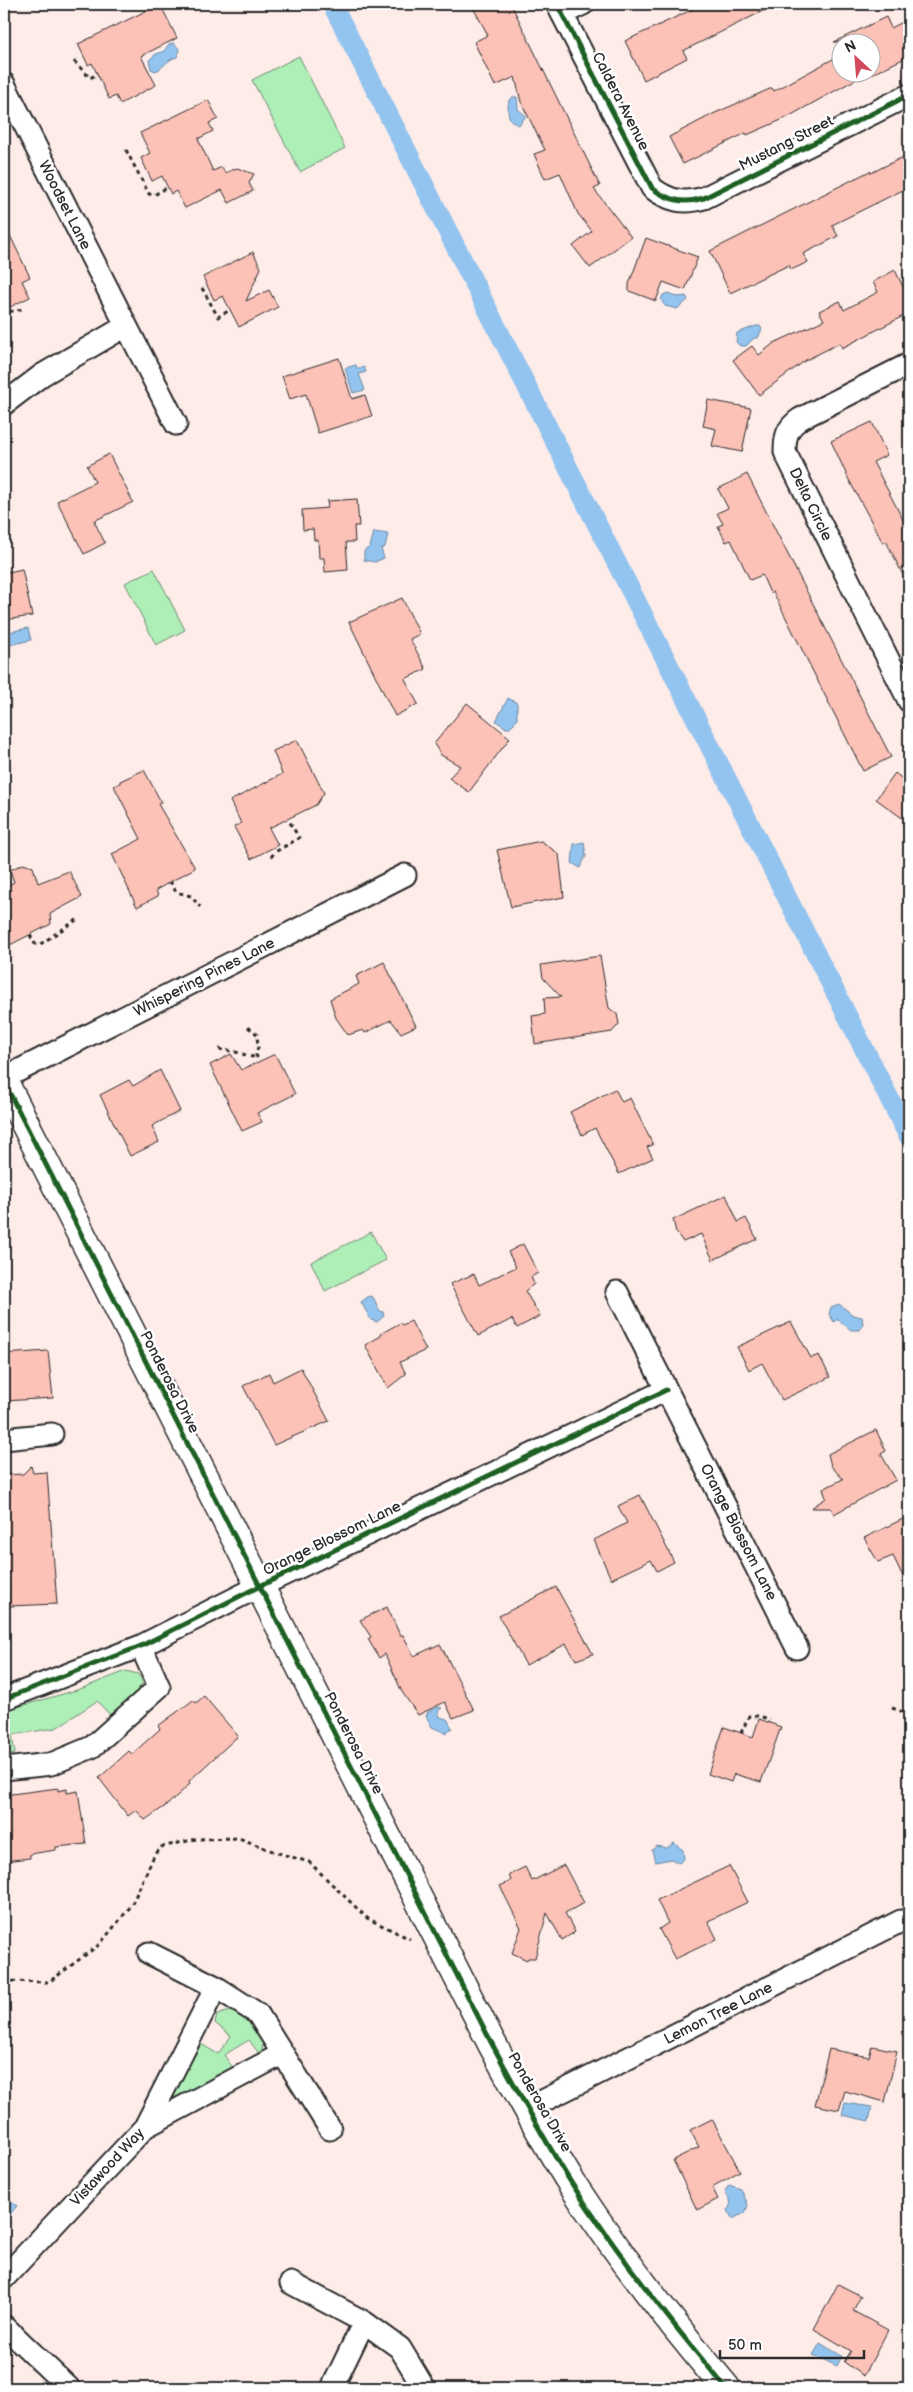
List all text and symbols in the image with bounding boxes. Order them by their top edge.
north arrow [830,32,880,82]
text: N [842,37,859,57]
street label: Caldera Avenue [588,49,654,154]
street label: Mustang Street [736,111,837,175]
street label: Woodset Lane [34,157,95,253]
street label: Delta Circle [785,465,836,544]
street label: Whispering Pines Lane [130,934,278,1021]
street label: Ponderosa Drive [136,1328,204,1437]
street label: Orange Blossom Lane [696,1461,781,1604]
street label: Orange Blossom Lane [260,1497,404,1580]
street label: Ponderosa Drive [320,1689,388,1798]
street label: Lemon Tree Lane [661,1978,776,2049]
street label: Ponderosa Drive [503,2049,576,2156]
street label: Vistawood Way [66,2124,149,2210]
scale bar [720,2327,864,2359]
text: 50 m [728,2336,762,2355]

